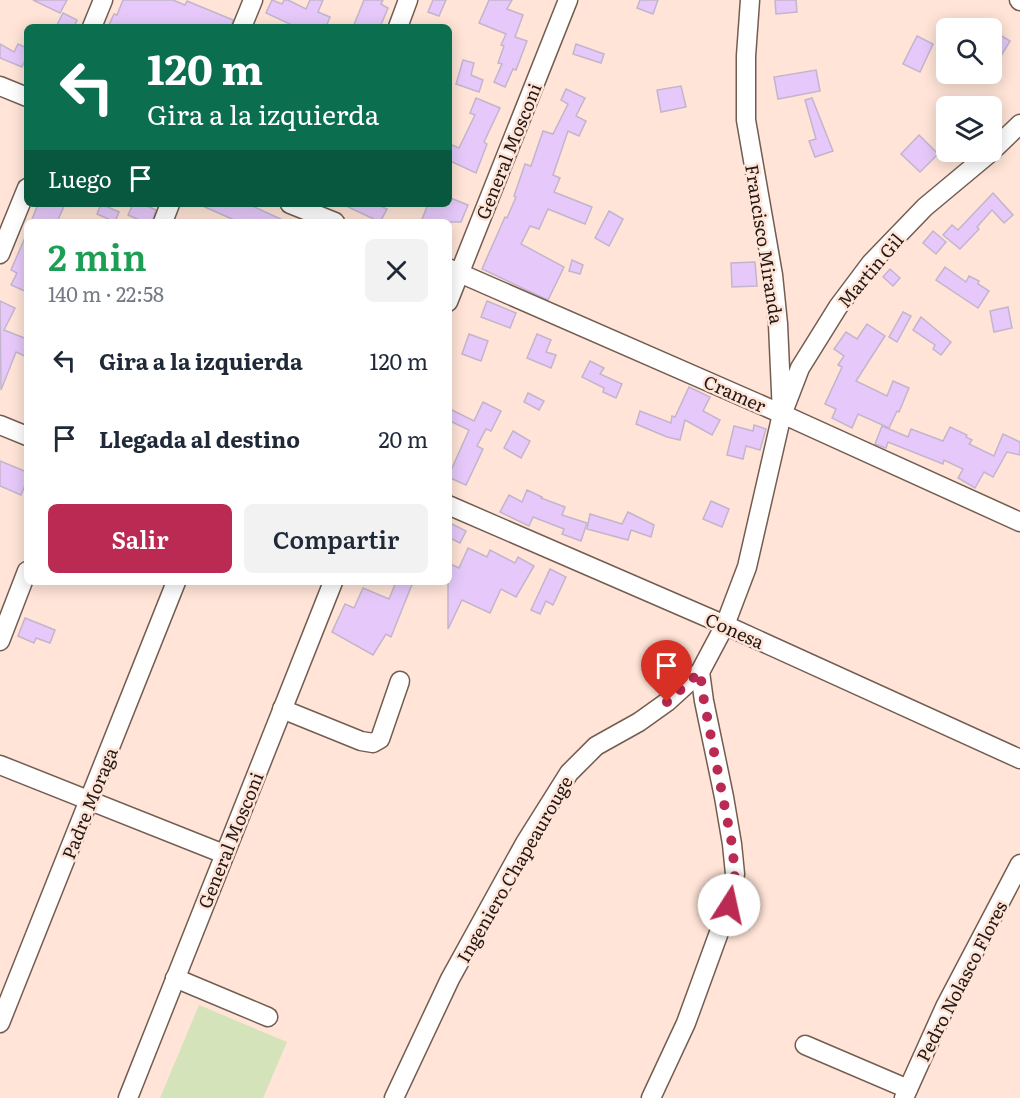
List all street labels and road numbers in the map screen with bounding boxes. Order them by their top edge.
street label: General Mosconi [468,79,548,223]
street label: Francisco Miranda [739,162,791,326]
street label: Martin Gil [831,227,909,313]
street label: Cramer [700,367,771,419]
street label: Conesa [701,605,769,655]
street label: Padre Moraga [54,743,124,863]
street label: General Mosconi [190,768,270,912]
street label: Ingeniero Chapeaurouge [449,771,579,967]
street label: Pedro Nolasco Flores [909,896,1013,1066]

